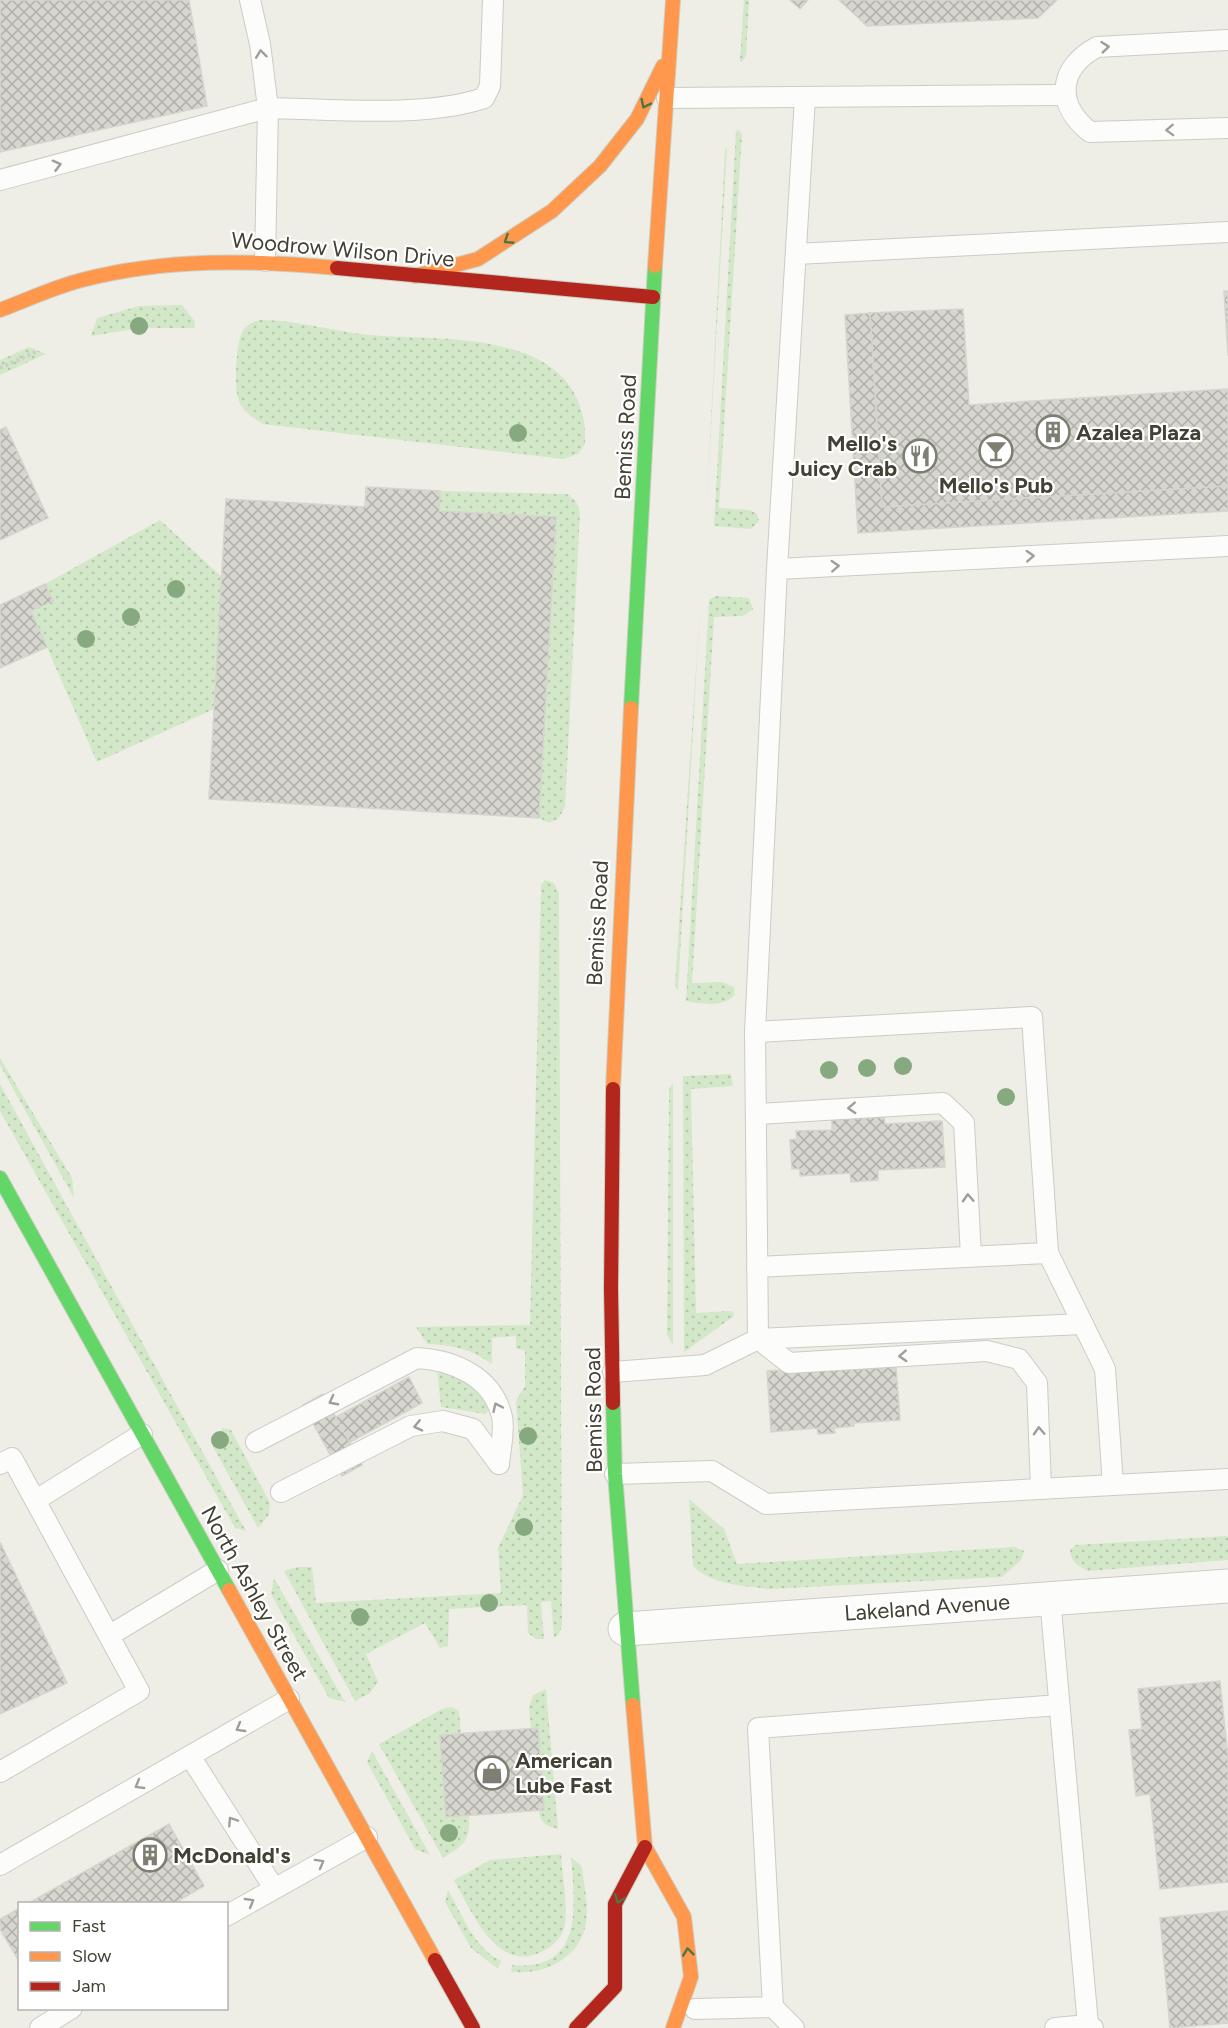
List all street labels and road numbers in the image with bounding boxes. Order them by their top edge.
street label: Woodrow Wilson Drive [230,226,456,273]
street label: Bemiss Road [609,373,642,501]
street label: Bemiss Road [581,859,614,987]
street label: Bemiss Road [579,1347,608,1473]
street label: North Ashley Street [195,1501,314,1685]
street label: Lakeland Avenue [843,1588,1011,1627]

